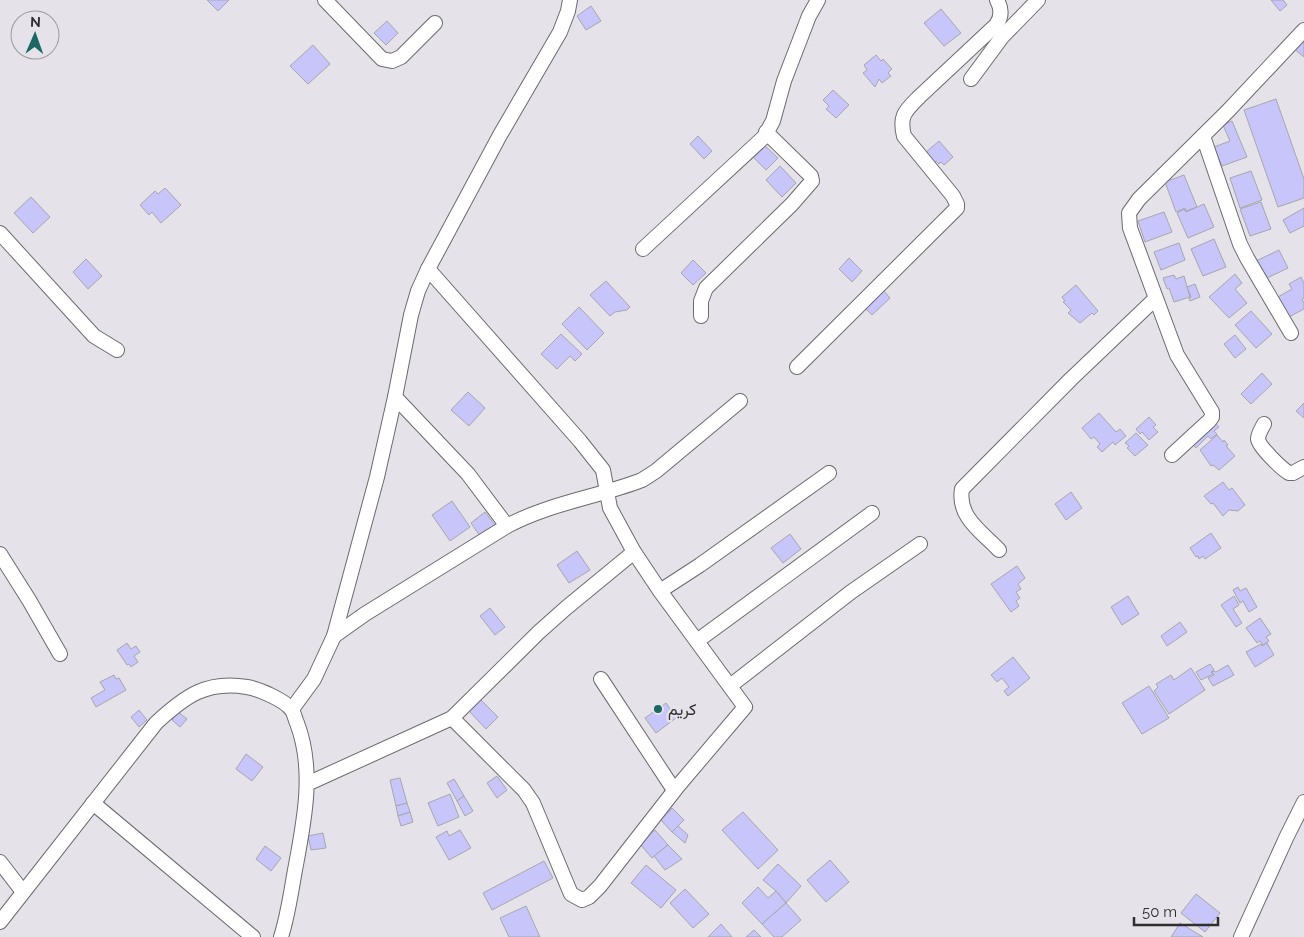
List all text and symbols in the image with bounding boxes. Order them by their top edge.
north arrow [10,10,60,60]
text: N [30,14,41,30]
place label: كريم [668,700,696,720]
marker: كريم [652,703,664,715]
scale bar [1134,894,1218,926]
text: 50 m [1142,903,1177,921]

